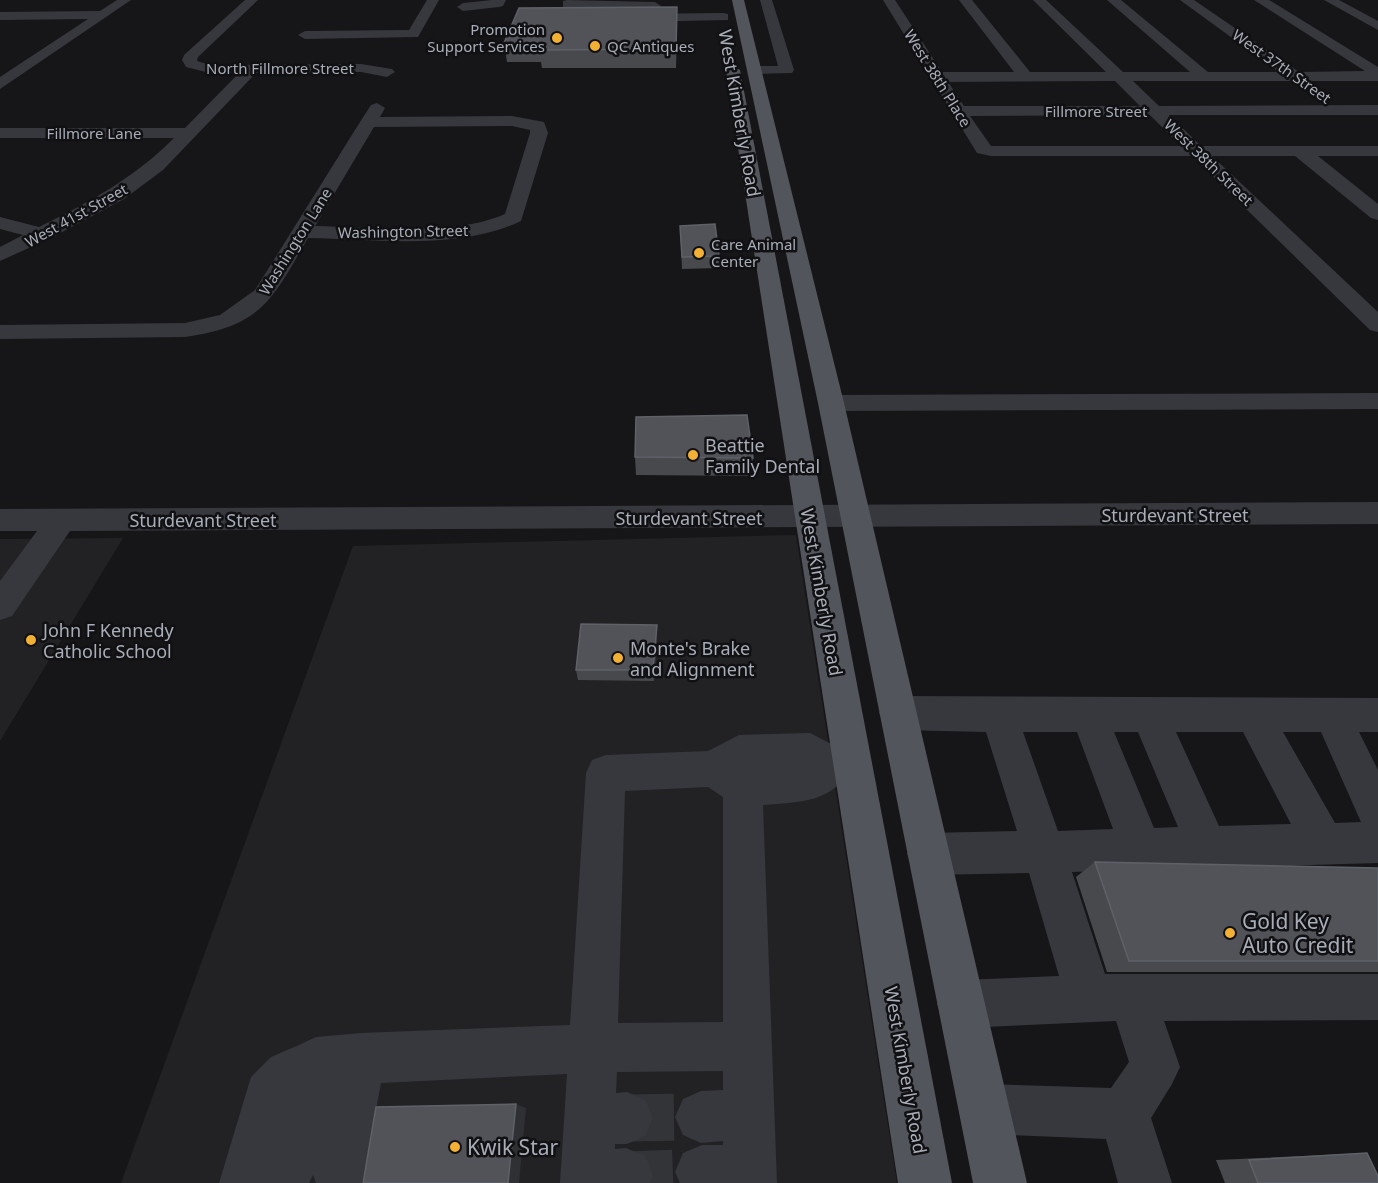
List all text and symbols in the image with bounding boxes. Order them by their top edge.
place label: Promotion Support Services [427,19,545,56]
street label: West 37th Street [1229,24,1336,108]
street label: West 38th Place [900,25,976,131]
street label: West Kimberly Road [713,28,767,198]
marker: Promotion Support Services [550,31,564,45]
place label: QC Antiques [607,36,694,56]
marker: QC Antiques [588,39,602,53]
street label: North Fillmore Street [206,58,355,78]
street label: Fillmore Street [1045,101,1148,121]
street label: West 38th Street [1160,114,1258,210]
street label: Fillmore Lane [47,123,141,143]
street label: West 41st Street [21,178,131,251]
street label: Washington Lane [254,184,336,298]
street label: Washington Street [338,220,469,242]
place label: Care Animal Center [711,234,796,271]
marker: Care Animal Center [692,246,706,260]
place label: Beattie Family Dental [705,433,820,478]
marker: Beattie Family Dental [686,448,700,462]
street label: Sturdevant Street [1101,503,1249,527]
street label: Sturdevant Street [615,506,763,530]
street label: West Kimberly Road [795,507,849,677]
street label: Sturdevant Street [129,508,277,532]
place label: John F Kennedy Catholic School [41,618,175,663]
marker: John F Kennedy Catholic School [24,633,38,647]
place label: Monte's Brake and Alignment [630,636,755,681]
marker: Monte's Brake and Alignment [611,651,625,665]
place label: Gold Key Auto Credit [1242,907,1354,959]
marker: Gold Key Auto Credit [1223,926,1237,940]
street label: West Kimberly Road [879,985,933,1155]
place label: Kwik Star [467,1133,558,1161]
marker: Kwik Star [448,1140,462,1154]

